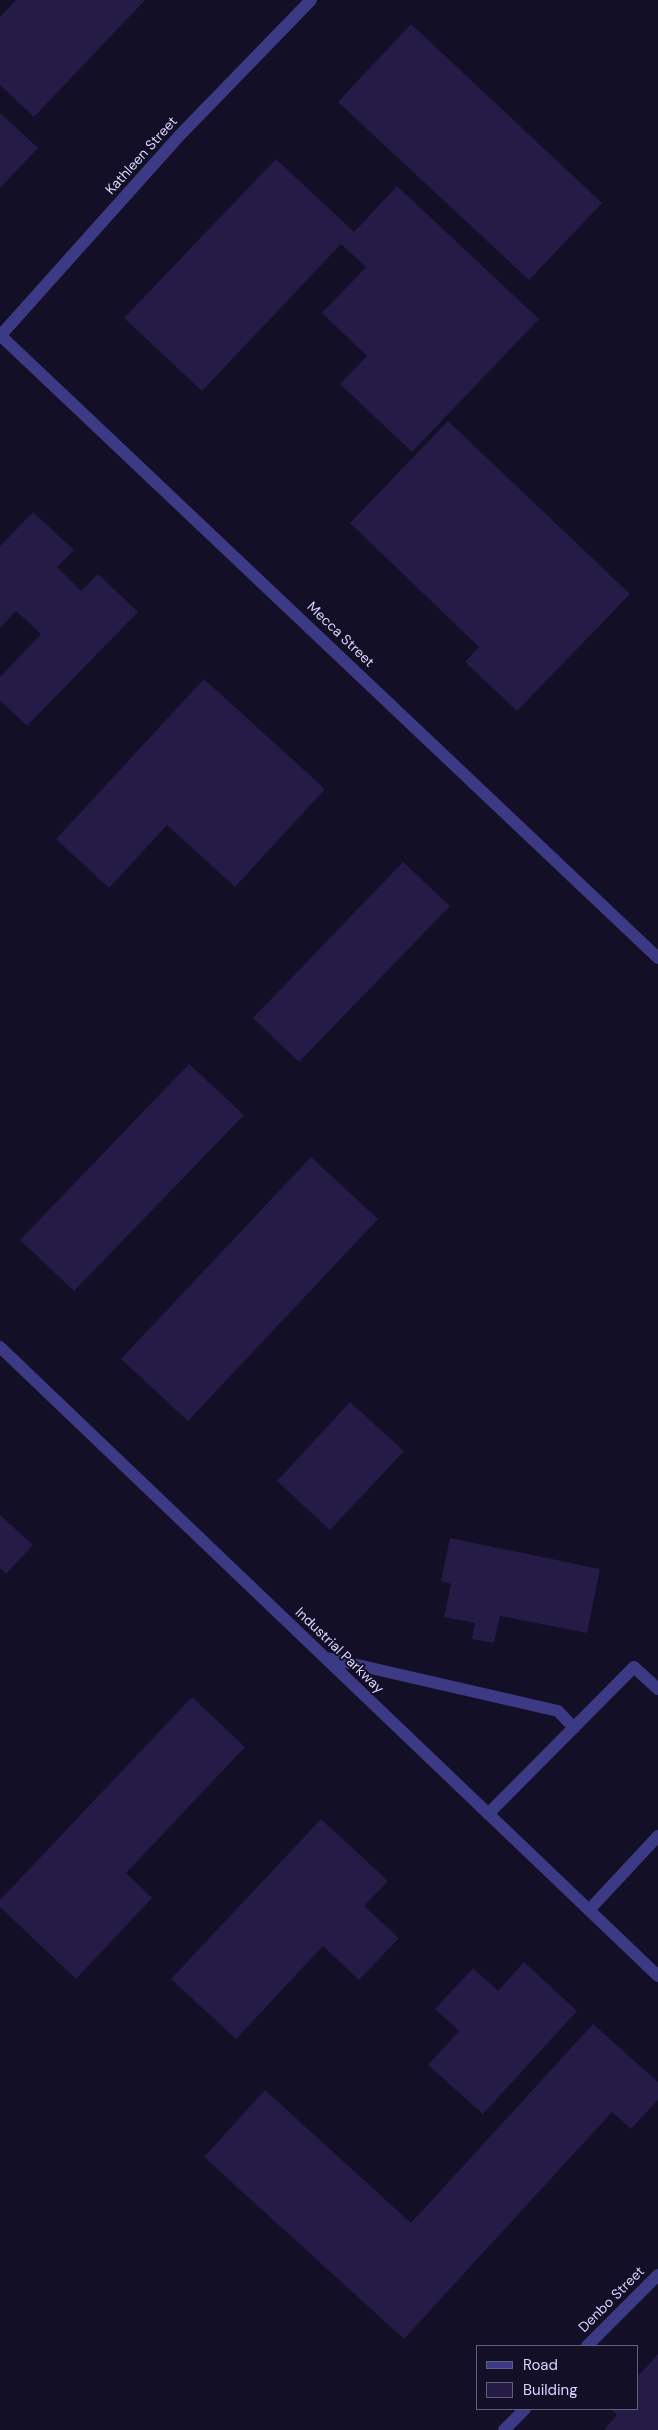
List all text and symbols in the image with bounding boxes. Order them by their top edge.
street label: Kathleen Street [103,113,181,199]
street label: Mecca Street [303,599,377,671]
street label: Industrial Parkway [291,1604,387,1698]
street label: Denbo Street [576,2264,648,2336]
legend [476,2345,638,2410]
text: Road [523,2355,558,2375]
text: Building [523,2380,578,2400]

